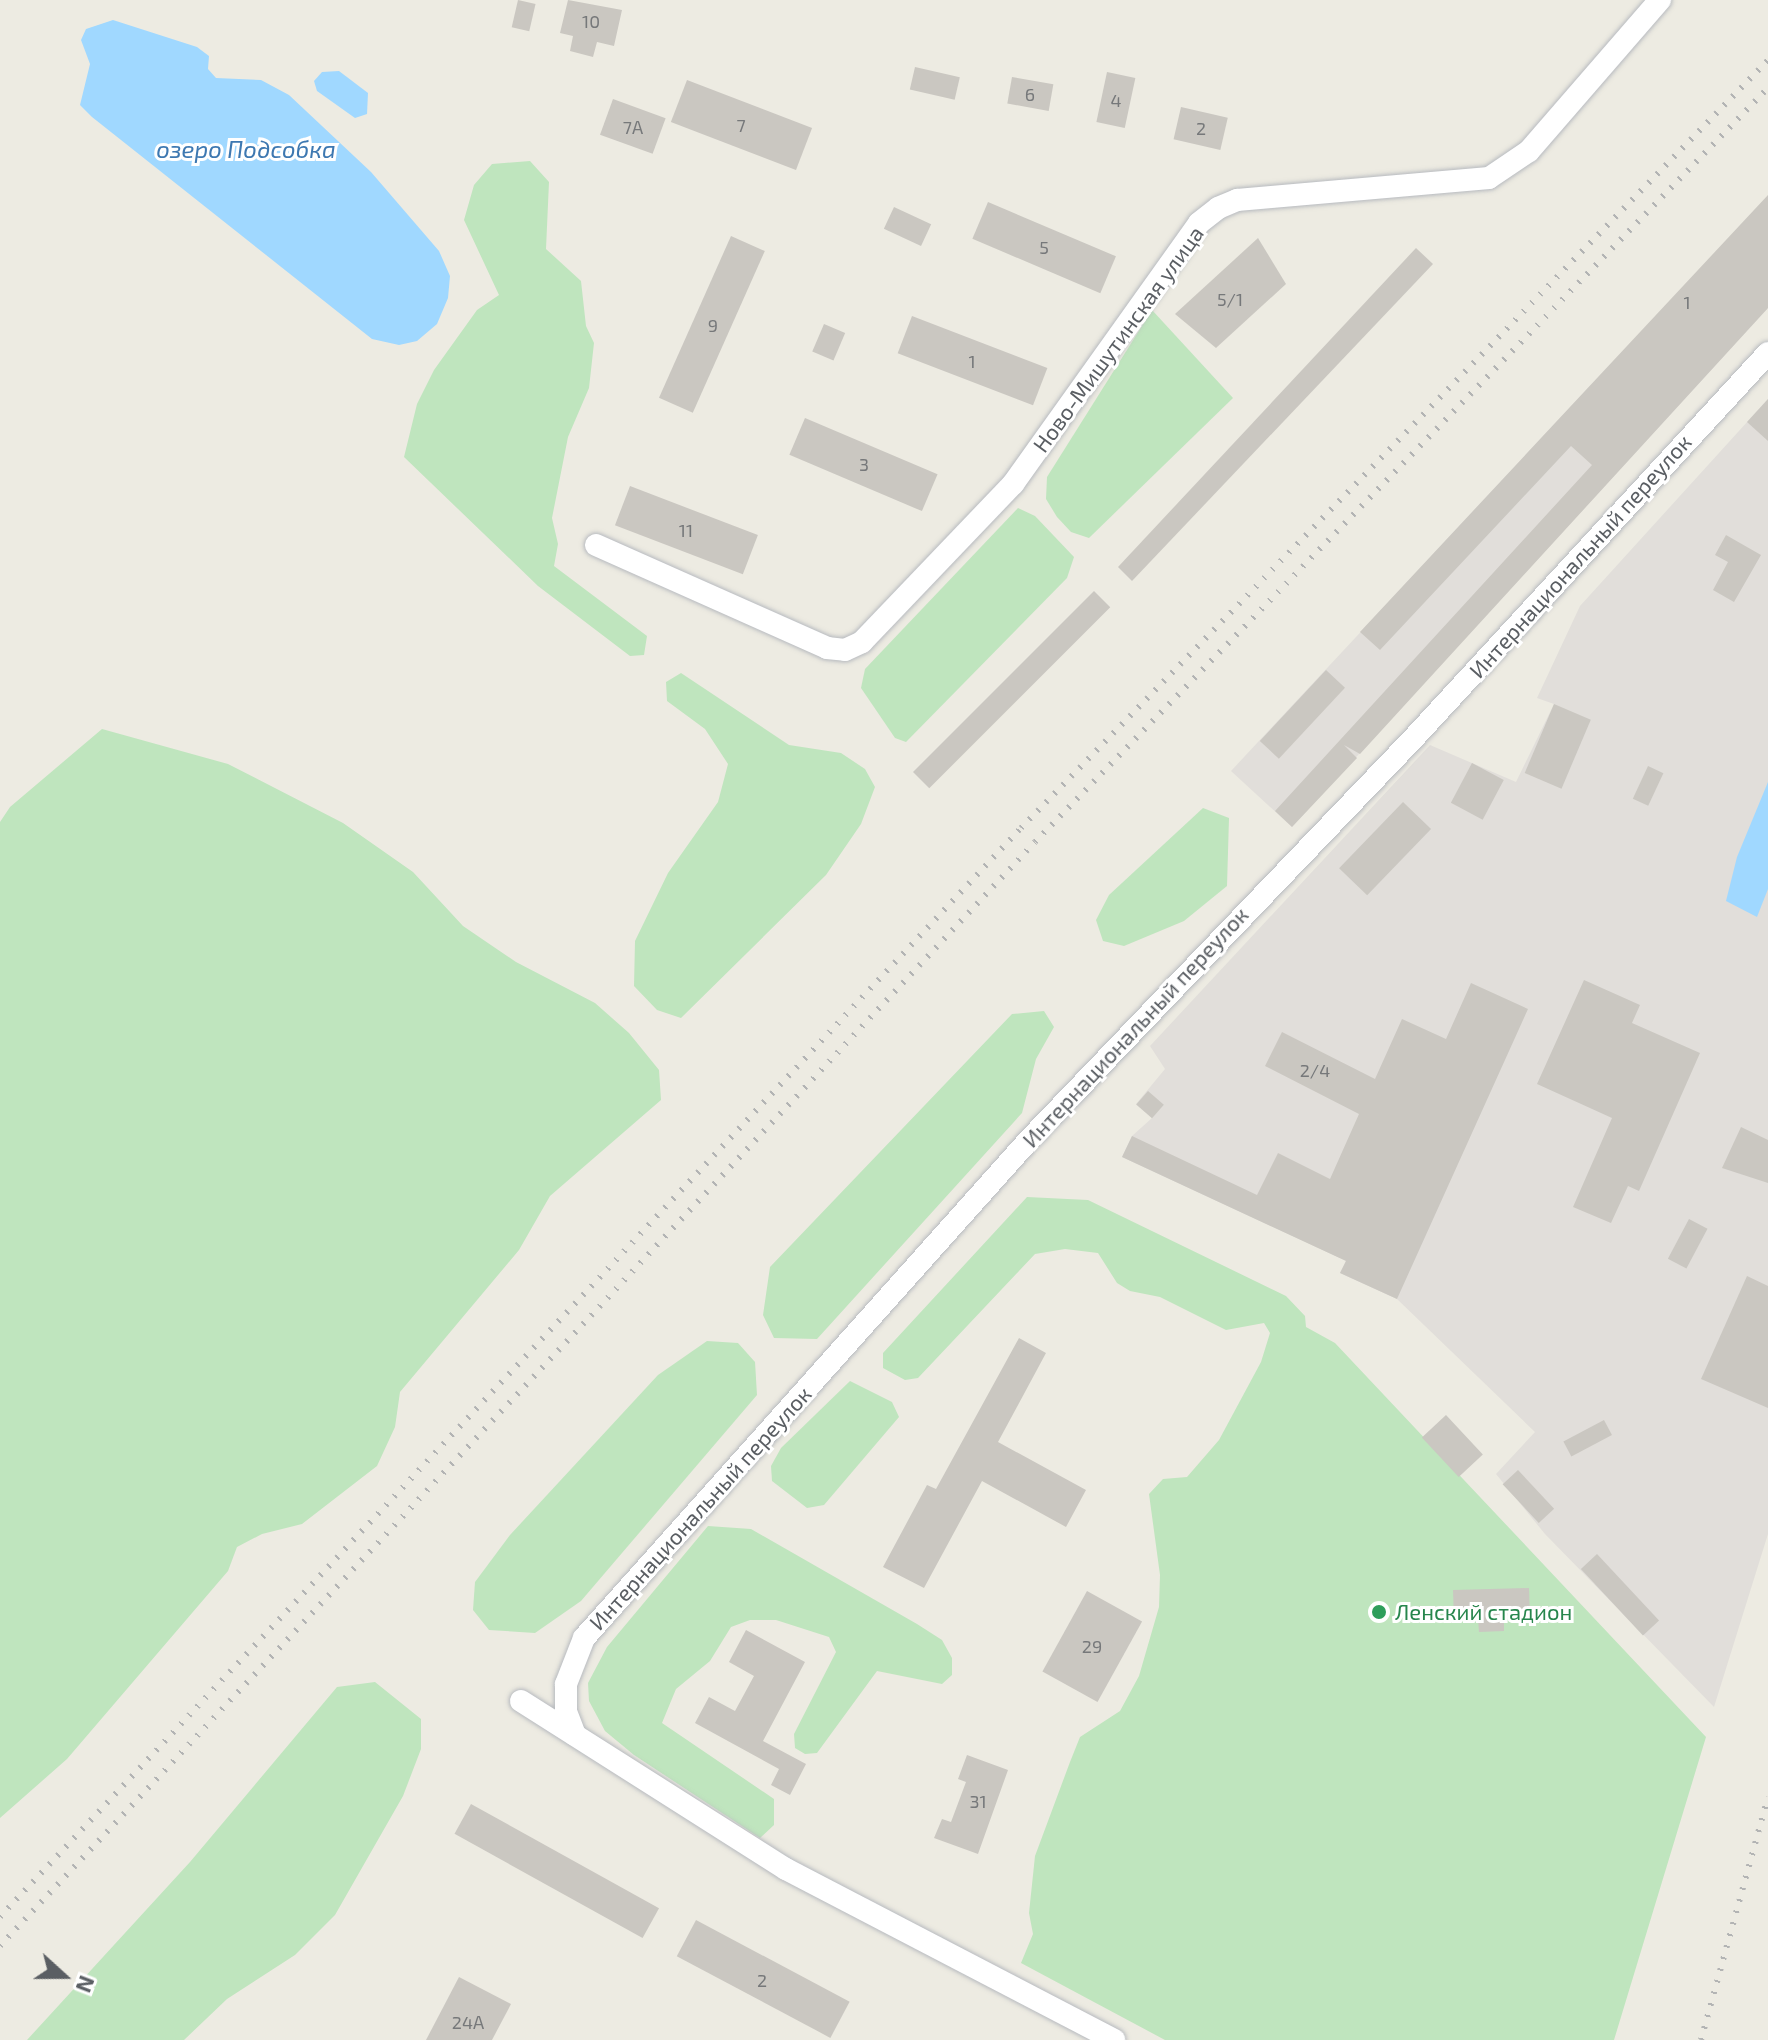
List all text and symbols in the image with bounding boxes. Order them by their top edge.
house number: 10 [582,10,600,32]
house number: 6 [1025,83,1035,105]
house number: 4 [1110,89,1122,111]
house number: 7 [736,114,746,136]
house number: 7А [623,116,643,138]
house number: 2 [1196,117,1206,139]
water label: озеро Подсобка [156,135,336,163]
street label: Ново-Мишутинская улица [1027,221,1209,457]
house number: 5 [1039,236,1049,258]
house number: 5/1 [1217,288,1243,310]
house number: 1 [1683,291,1691,313]
house number: 9 [708,314,718,336]
house number: 1 [968,350,976,372]
street label: Интернациональный переулок [1464,429,1696,683]
house number: 3 [859,453,869,475]
house number: 11 [679,519,693,541]
street label: Интернациональный переулок [1017,901,1253,1153]
house number: 2/4 [1300,1059,1330,1081]
street label: Интернациональный переулок [584,1381,816,1635]
place label: Ленский стадион [1395,1599,1572,1625]
marker: Ленский стадион [1370,1603,1388,1621]
house number: 29 [1082,1635,1102,1657]
house number: 31 [969,1790,987,1812]
north arrow [24,1936,104,2016]
house number: 2 [757,1969,767,1991]
text: N [71,1973,101,1997]
house number: 24А [452,2011,484,2033]

